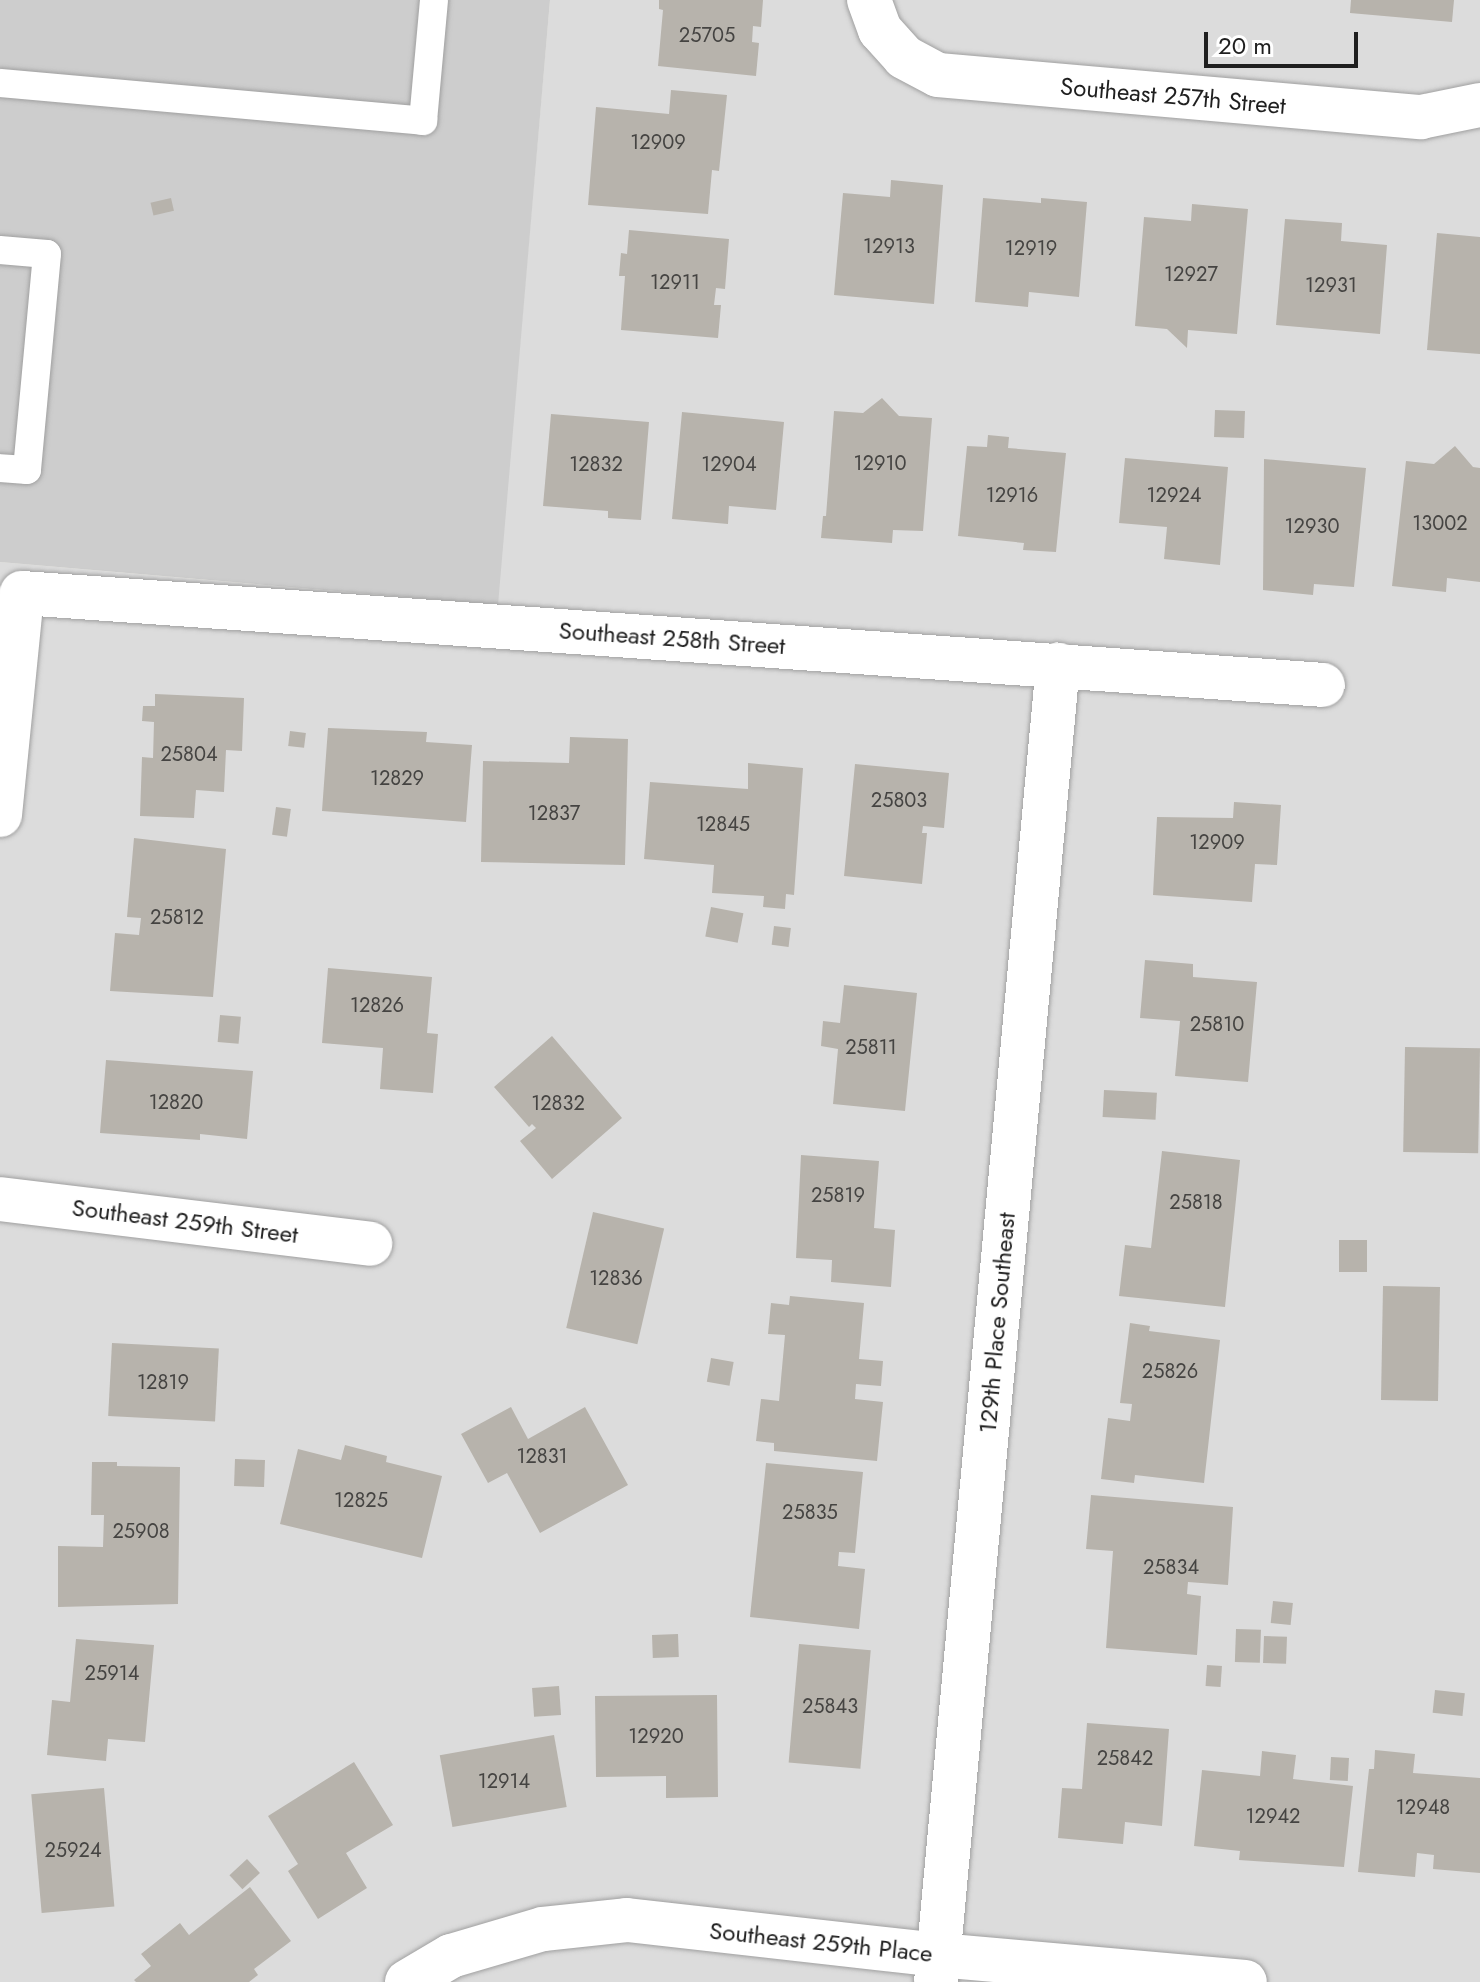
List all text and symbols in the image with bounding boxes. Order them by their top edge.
scale bar [1208,16,1362,66]
house number: 25705 [679,23,735,47]
text: 20 m [1218,28,1272,63]
street label: Southeast 257th Street [1059,72,1287,120]
house number: 12909 [630,130,686,154]
house number: 12913 [863,234,915,258]
house number: 12919 [1005,236,1057,260]
house number: 12927 [1164,262,1218,286]
house number: 12911 [650,270,700,294]
house number: 12931 [1305,273,1357,297]
house number: 12910 [854,451,906,475]
house number: 12832 [569,452,623,476]
house number: 12904 [701,452,757,476]
house number: 12916 [986,483,1038,507]
house number: 12924 [1147,483,1201,507]
house number: 13002 [1412,511,1468,535]
house number: 12930 [1285,514,1339,538]
street label: Southeast 258th Street [558,616,786,660]
house number: 25804 [160,742,218,766]
house number: 12829 [370,766,424,790]
house number: 25803 [871,788,927,812]
house number: 12837 [528,801,580,825]
house number: 12845 [696,812,750,836]
house number: 12909 [1189,830,1245,854]
house number: 25812 [150,905,204,929]
house number: 12826 [350,993,404,1017]
house number: 25810 [1190,1012,1244,1036]
house number: 25811 [845,1035,897,1059]
house number: 12820 [149,1090,203,1114]
house number: 12832 [531,1091,585,1115]
house number: 25819 [811,1183,865,1207]
house number: 25818 [1169,1190,1223,1214]
street label: Southeast 259th Street [70,1193,300,1249]
street label: 129th Place Southeast [973,1211,1021,1435]
house number: 12836 [589,1266,643,1290]
house number: 25826 [1142,1359,1198,1383]
house number: 12819 [137,1370,189,1394]
house number: 12831 [516,1444,568,1468]
house number: 12825 [334,1488,388,1512]
house number: 25835 [782,1500,838,1524]
house number: 25908 [112,1519,170,1543]
house number: 25834 [1143,1555,1199,1579]
house number: 25914 [85,1661,139,1685]
house number: 25843 [802,1694,858,1718]
house number: 12920 [628,1724,684,1748]
house number: 25842 [1097,1746,1153,1770]
house number: 12914 [478,1769,530,1793]
house number: 12948 [1396,1795,1450,1819]
house number: 12942 [1246,1804,1300,1828]
house number: 25924 [44,1838,102,1862]
street label: Southeast 259th Place [708,1916,934,1968]

